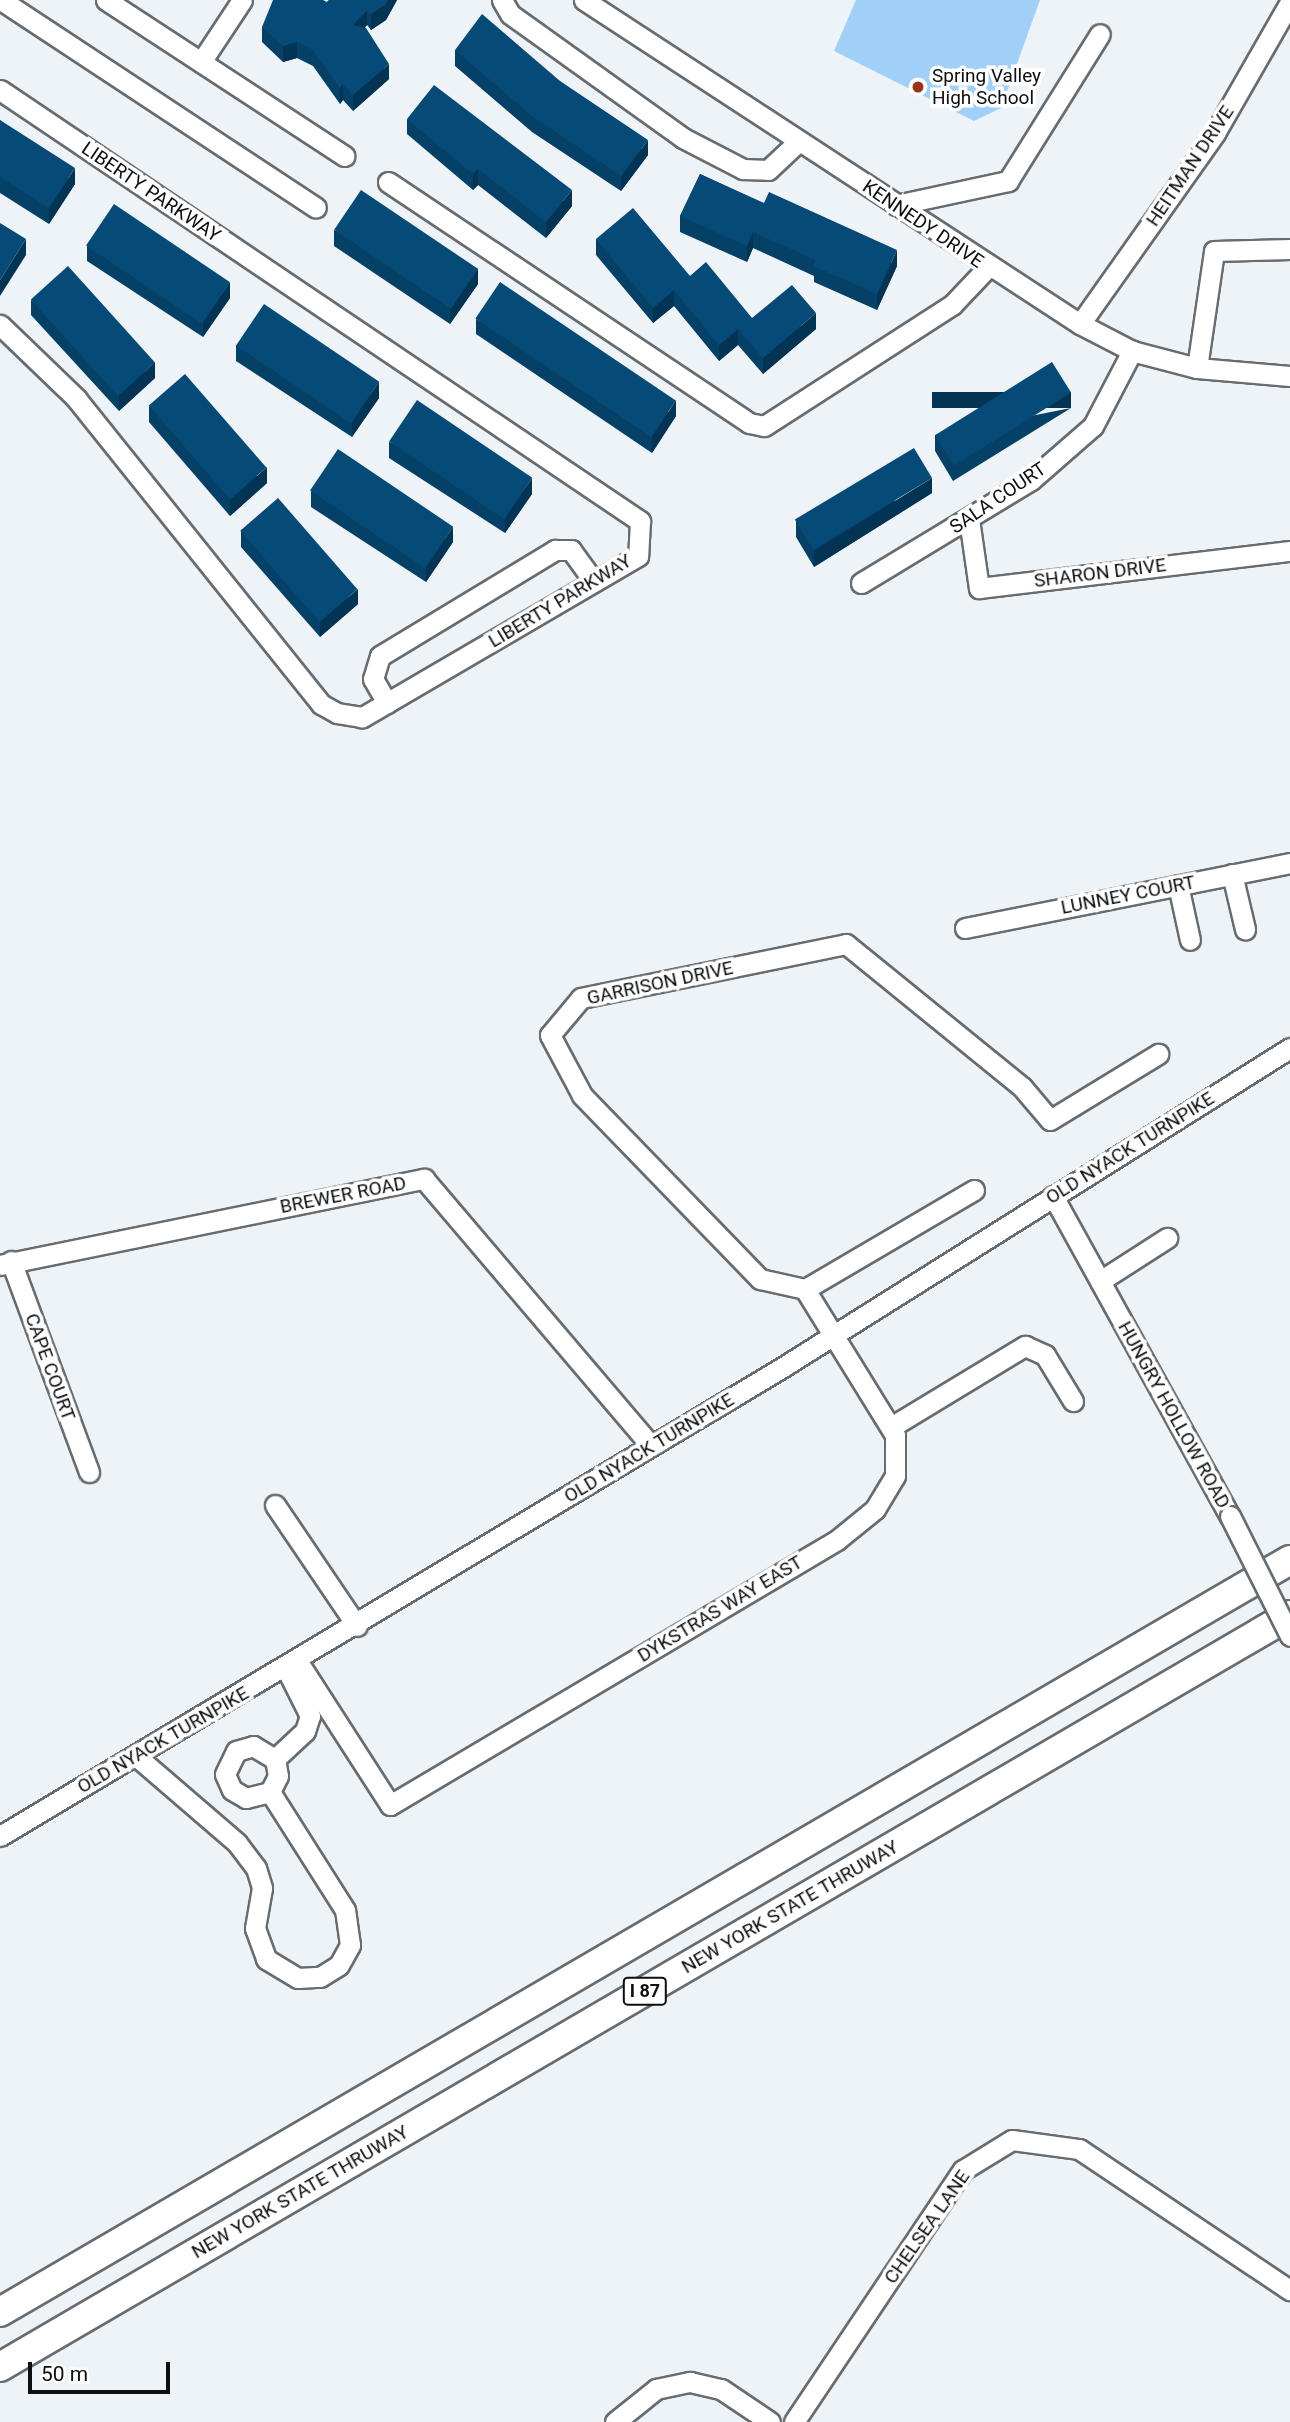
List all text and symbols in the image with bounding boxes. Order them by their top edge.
place label: Spring Valley High School [932,65,1041,109]
marker: Spring Valley High School [910,79,926,95]
street label: HEITMAN DRIVE [1141,101,1239,231]
street label: LIBERTY PARKWAY [77,137,225,247]
street label: KENNEDY DRIVE [858,175,988,273]
street label: SALA COURT [946,457,1050,539]
street label: LIBERTY PARKWAY [484,549,636,653]
street label: SHARON DRIVE [1033,554,1167,592]
street label: LUNNEY COURT [1059,871,1197,919]
street label: GARRISON DRIVE [585,956,735,1010]
street label: OLD NYACK TURNPIKE [1042,1087,1218,1209]
street label: BREWER ROAD [278,1172,408,1218]
street label: CAPE COURT [20,1310,80,1424]
street label: HUNGRY HOLLOW ROAD [1113,1317,1235,1513]
street label: OLD NYACK TURNPIKE [560,1388,738,1508]
street label: DYKSTRAS WAY EAST [634,1551,806,1667]
street label: OLD NYACK TURNPIKE [73,1682,253,1798]
street label: NEW YORK STATE THRUWAY [677,1835,903,1979]
road number: I 87 [622,1977,668,2006]
street label: NEW YORK STATE THRUWAY [187,2120,413,2264]
street label: CHELSEA LANE [879,2166,975,2288]
scale bar [32,2348,173,2392]
text: 50 m [41,2362,88,2386]

